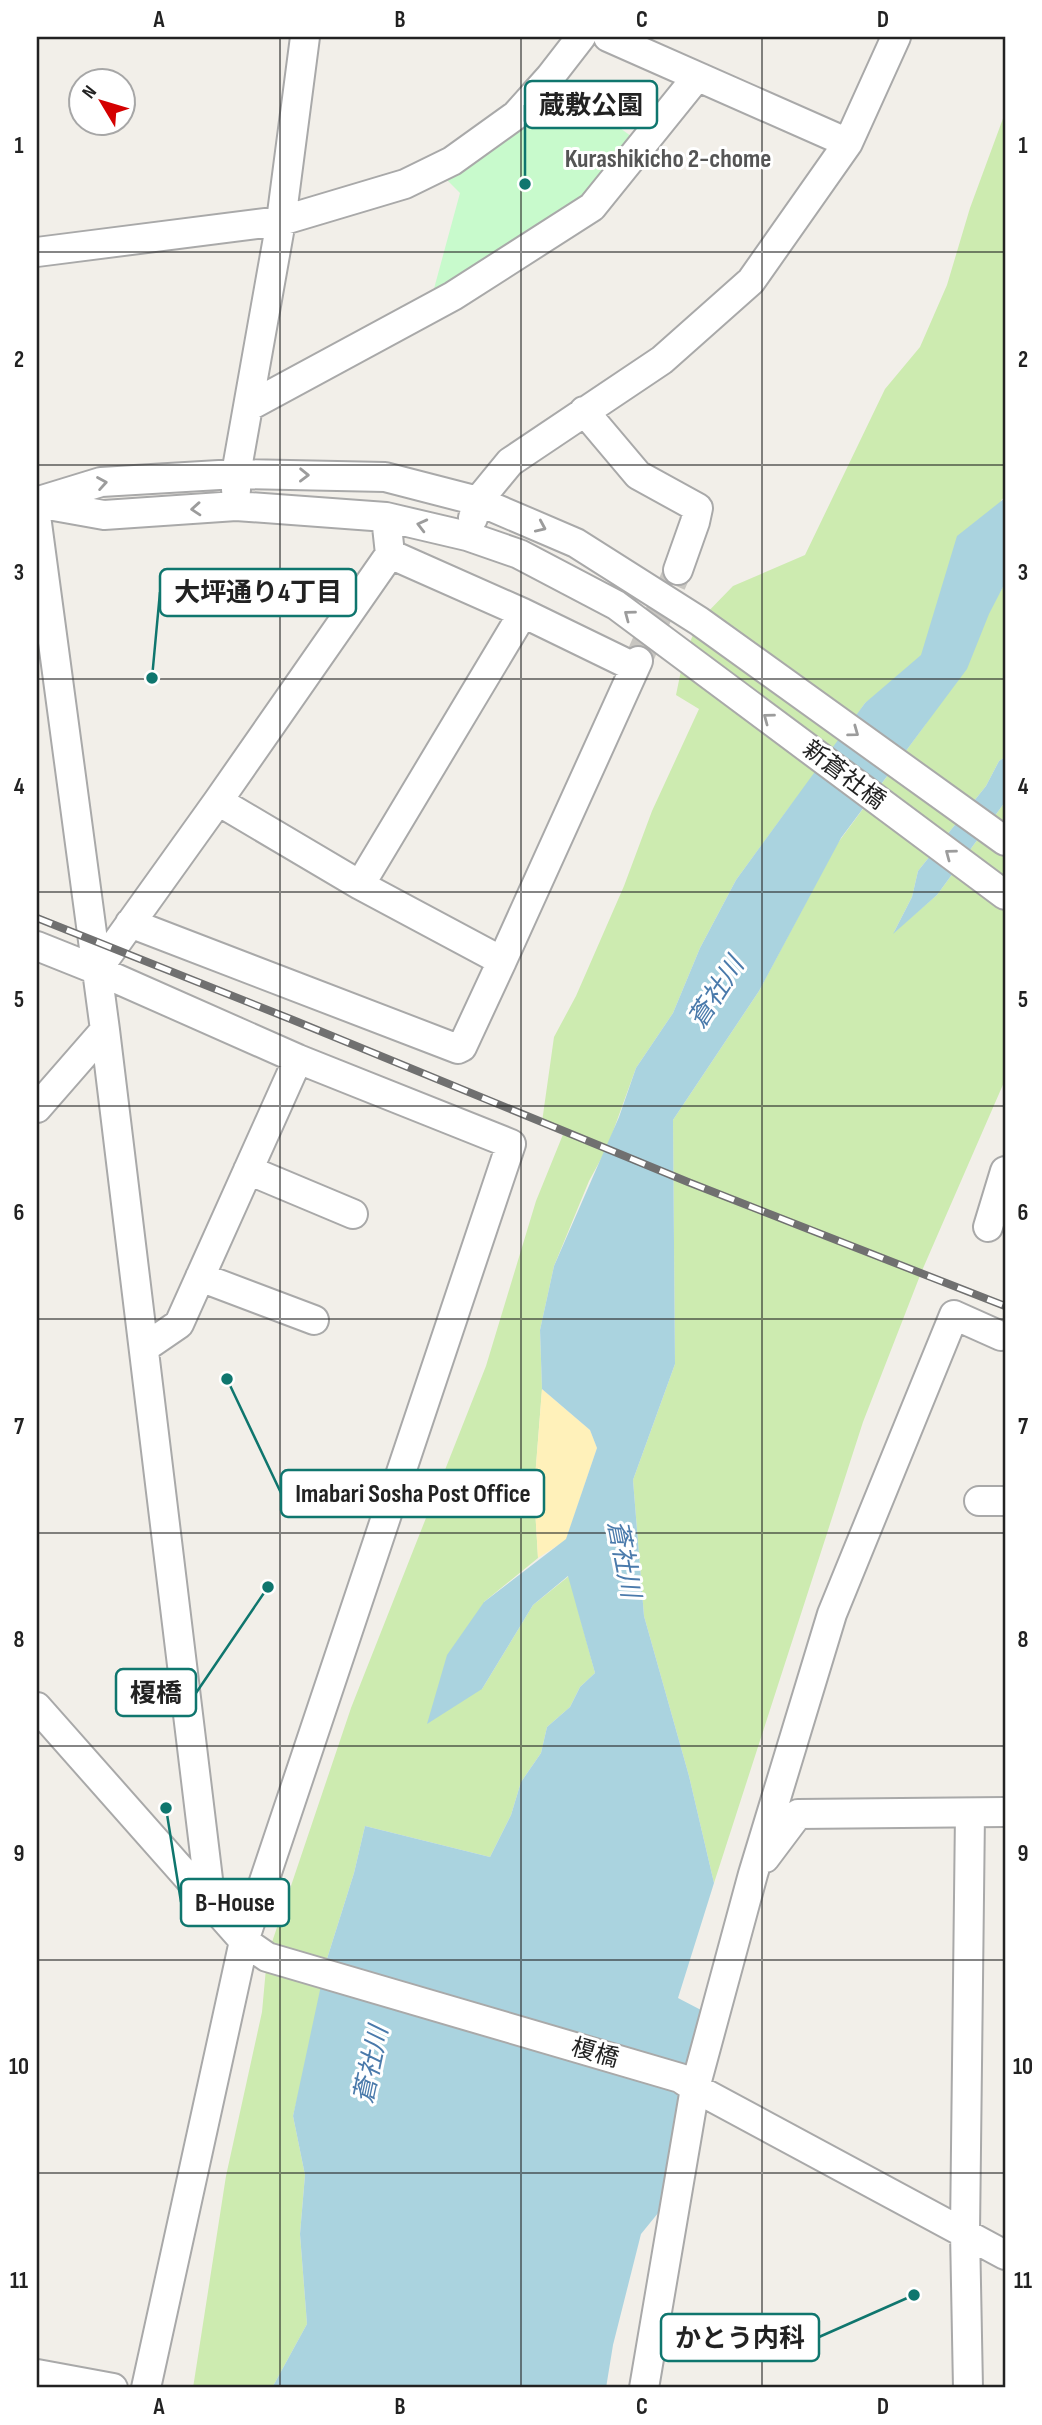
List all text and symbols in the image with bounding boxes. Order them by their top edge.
text: A [153,6,166,34]
text: B [395,6,406,34]
text: C [636,6,648,34]
text: D [877,6,889,34]
north arrow [66,66,136,136]
text: N [78,81,102,104]
callout: 蔵敷公園 [525,81,657,128]
text: 蔵敷公園 [539,91,643,122]
text: 1 [14,132,24,160]
text: 1 [1018,132,1028,160]
district label: Kurashikicho 2-chome [565,144,771,175]
text: 2 [14,346,24,374]
text: 2 [1018,346,1028,374]
one-way arrow [299,468,310,483]
one-way arrow [96,476,108,491]
one-way arrow [190,501,201,516]
one-way arrow [416,519,428,533]
one-way arrow [534,519,546,533]
text: 3 [14,559,24,587]
text: 3 [1018,559,1028,587]
callout: 大坪通り4丁目 [160,569,356,616]
text: 大坪通り4丁目 [174,578,342,609]
one-way arrow [624,611,637,624]
one-way arrow [763,714,775,727]
one-way arrow [846,724,859,736]
street label: 新蒼社橋 [797,735,891,815]
text: 4 [14,773,25,801]
text: 4 [1018,773,1029,801]
one-way arrow [946,850,958,862]
water label: 蒼社川 [683,949,753,1034]
text: 5 [14,986,24,1014]
text: 5 [1018,986,1028,1014]
text: 6 [14,1199,24,1227]
text: 6 [1018,1199,1028,1227]
text: 7 [14,1413,24,1441]
text: 7 [1018,1413,1028,1441]
callout: Imabari Sosha Post Office [281,1470,544,1517]
text: Imabari Sosha Post Office [295,1479,531,1510]
water label: 蒼社川 [600,1518,646,1603]
text: 8 [14,1626,25,1654]
text: 8 [1018,1626,1029,1654]
callout: 榎橋 [116,1669,196,1716]
text: 榎橋 [130,1679,182,1710]
text: 9 [14,1840,24,1868]
text: 9 [1018,1840,1028,1868]
callout: B-House [181,1879,289,1926]
text: B-House [195,1888,275,1919]
water label: 蒼社川 [349,2021,396,2106]
street label: 榎橋 [568,2032,622,2074]
text: 10 [9,2053,29,2081]
text: 10 [1013,2053,1033,2081]
text: 11 [10,2267,28,2295]
text: 11 [1014,2267,1032,2295]
callout: かとう内科 [661,2314,819,2361]
text: かとう内科 [675,2324,805,2355]
text: A [153,2393,166,2421]
text: B [395,2393,406,2421]
text: C [636,2393,648,2421]
text: D [877,2393,889,2421]

